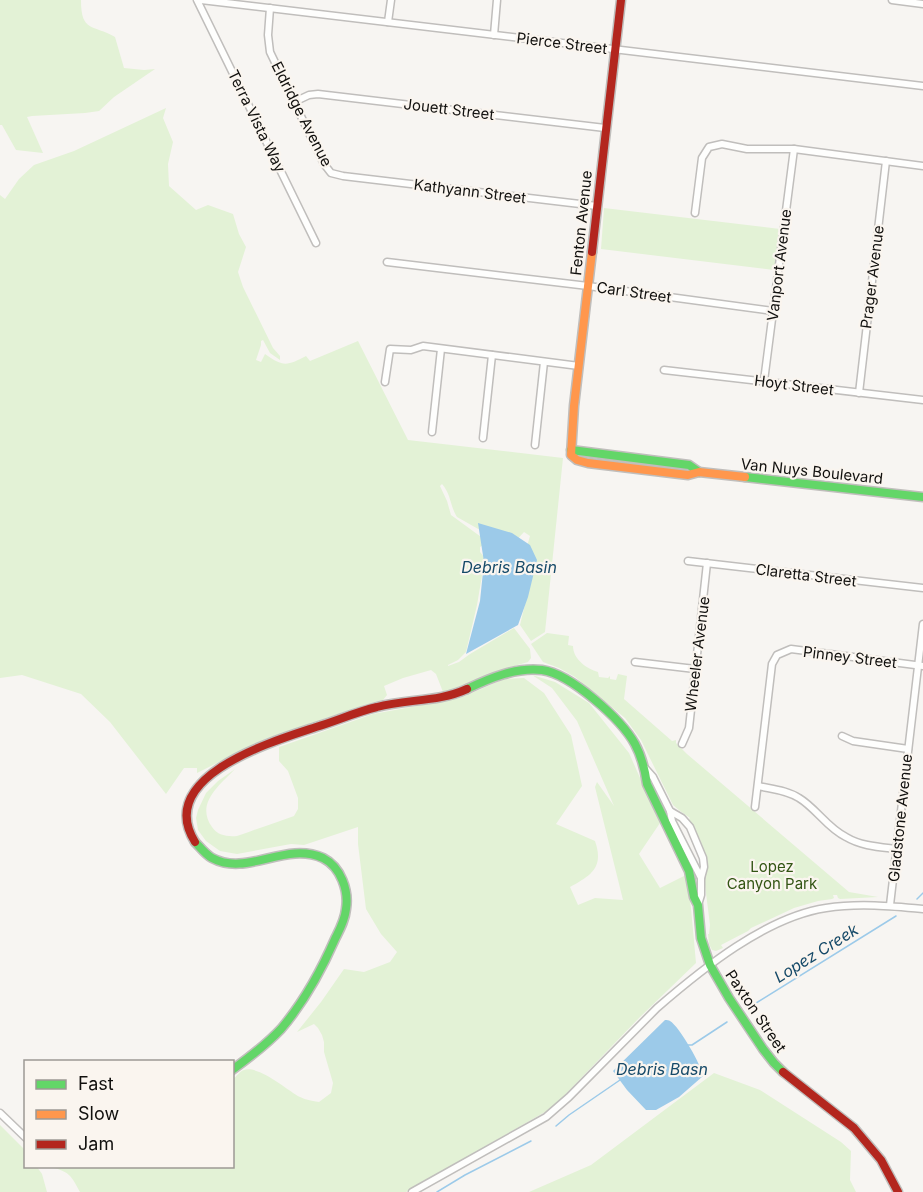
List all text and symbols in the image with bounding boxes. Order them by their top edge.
street label: Pierce Street [516,28,609,58]
street label: Eldridge Avenue [267,58,337,170]
street label: Terra Vista Way [224,67,290,176]
street label: Jouett Street [403,94,495,124]
street label: Fenton Avenue [566,170,596,276]
street label: Kathyann Street [413,175,527,207]
street label: Vanport Avenue [763,208,795,322]
street label: Prager Avenue [856,224,888,330]
street label: Carl Street [595,277,673,307]
street label: Hoyt Street [753,371,835,399]
street label: Van Nuys Boulevard [740,454,884,488]
water label: Debris Basin [461,557,557,577]
street label: Claretta Street [754,559,858,591]
street label: Wheeler Avenue [680,595,714,713]
street label: Pinney Street [802,642,898,672]
street label: Gladstone Avenue [884,753,916,883]
park label: Lopez Canyon Park [727,857,818,893]
water label: Lopez Creek [770,919,862,987]
street label: Paxton Street [721,966,791,1056]
water label: Debris Basn [616,1059,708,1079]
legend [24,1060,234,1168]
text: Fast [78,1073,114,1094]
text: Slow [78,1103,119,1124]
text: Jam [78,1133,114,1154]

